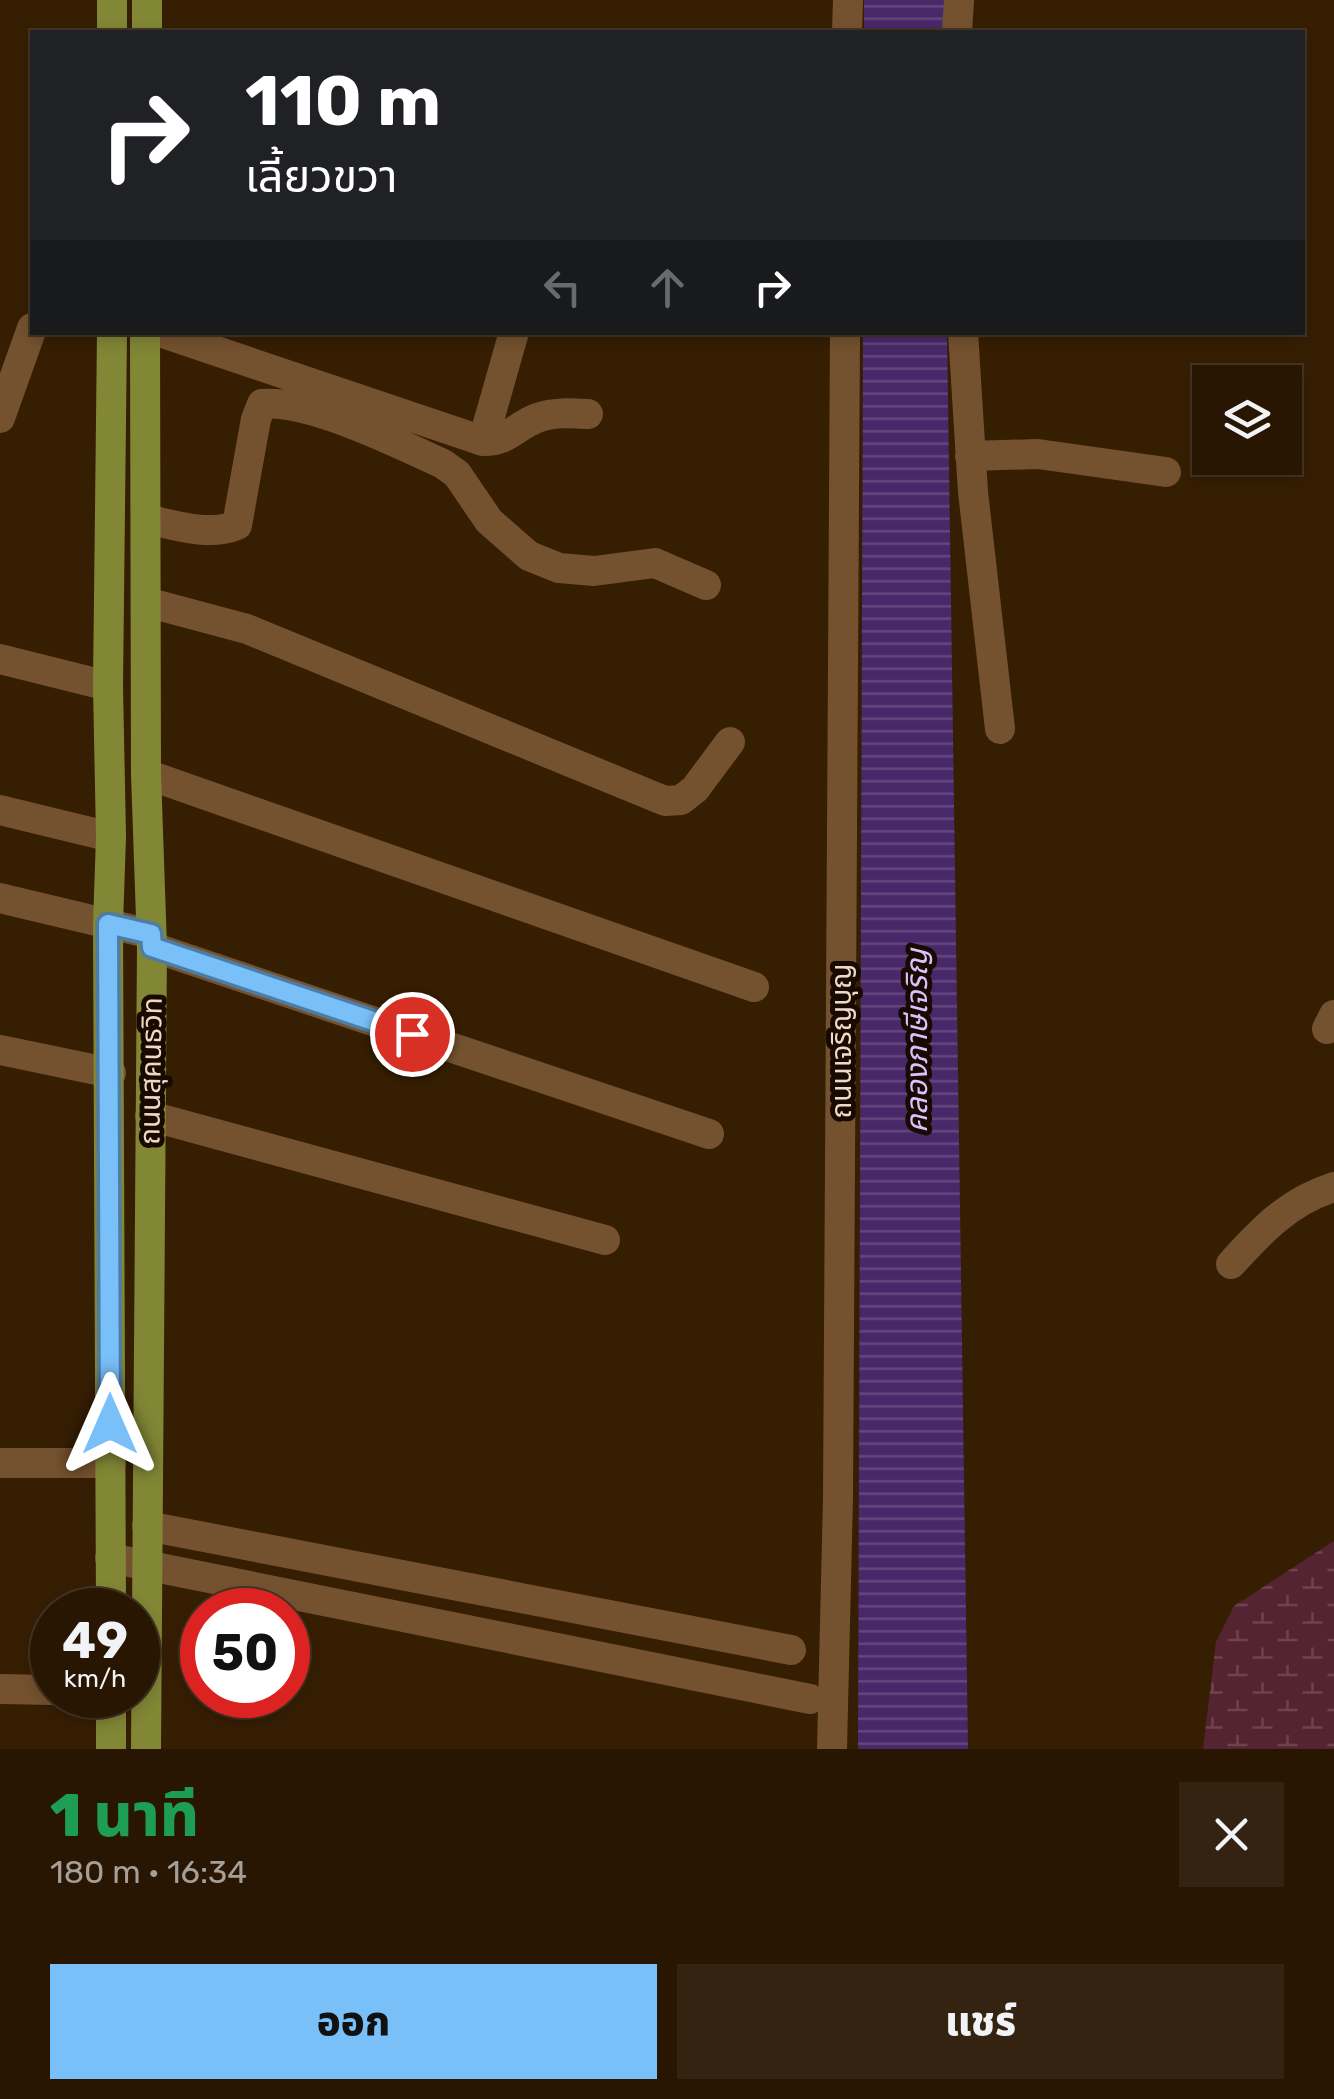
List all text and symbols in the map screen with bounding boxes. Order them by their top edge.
text: 110 m [245,60,441,143]
icon: right [80,70,210,200]
text: เลี้ยวขวา [245,150,397,203]
icon: left [535,260,590,315]
icon: ahead [640,260,695,315]
icon: right [745,260,800,315]
map controls [1192,365,1302,475]
button: layers [1192,365,1302,475]
water label: คลองภาษีเจริญ [899,947,935,1133]
street label: ถนนเจริญบุญ [825,963,858,1119]
pin [370,992,455,1077]
street label: ถนนสุคนธวิท [133,997,169,1145]
icon: arrive [385,1007,440,1062]
position arrow [58,1372,162,1476]
speed limit sign: 50 [180,1588,310,1718]
text: 49 [62,1611,128,1671]
text: km/h [64,1664,126,1693]
text: 1 นาที [50,1780,199,1851]
button: close [1179,1782,1284,1887]
text: 180 m · 16:34 [50,1853,247,1891]
button: ออก [50,1964,657,2079]
button: แชร์ [677,1964,1284,2079]

